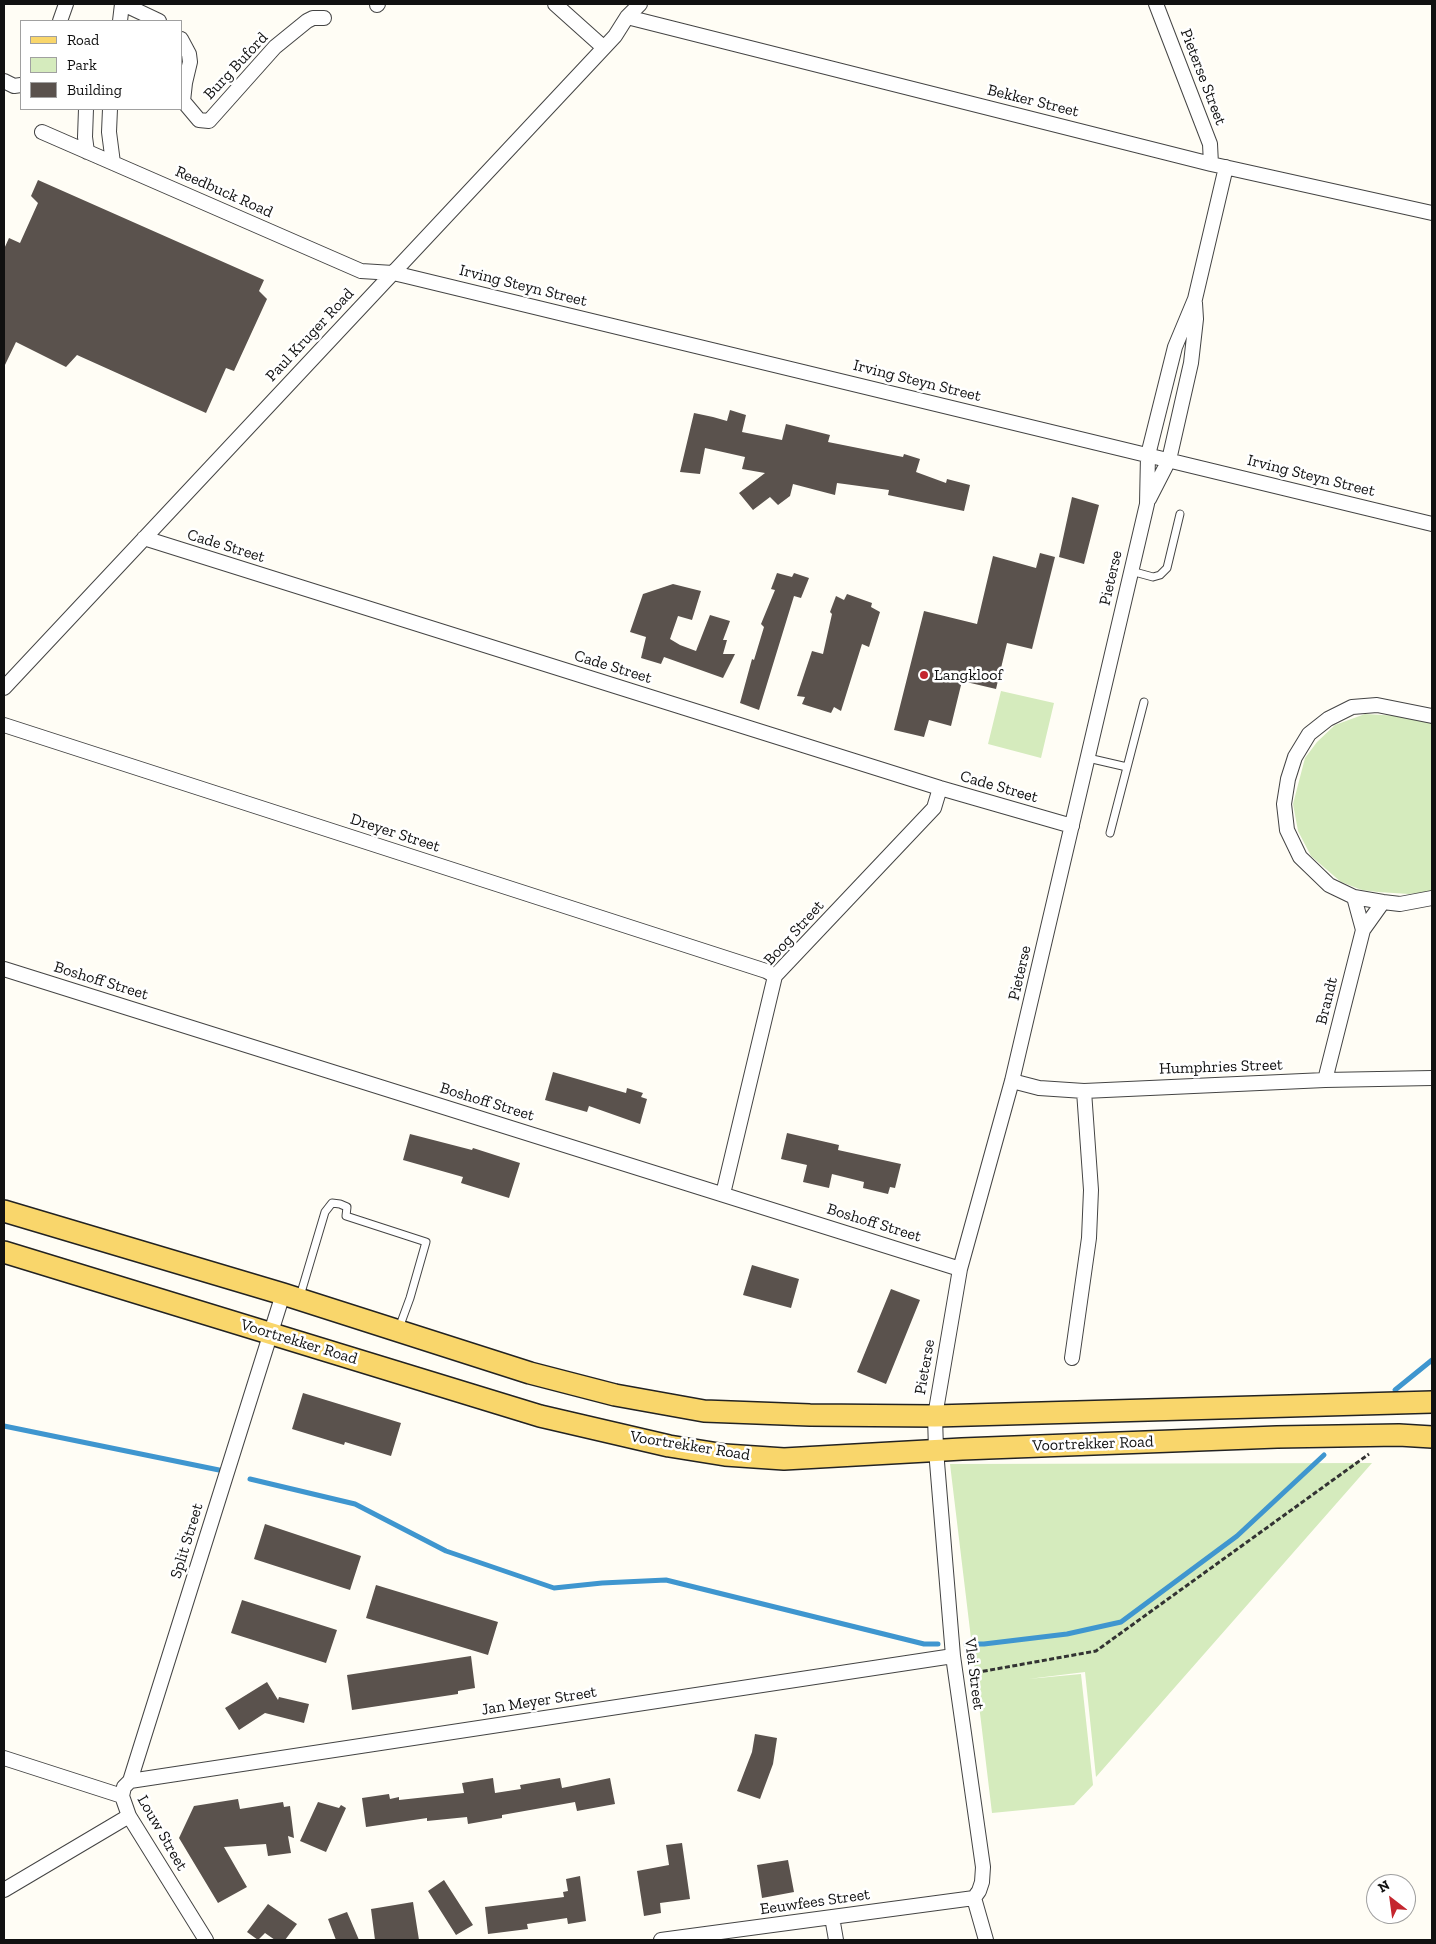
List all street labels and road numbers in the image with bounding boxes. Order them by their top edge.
street label: Pieterse Street [1176,26,1230,128]
street label: Burg Buford [200,28,272,104]
street label: Bekker Street [985,80,1081,122]
street label: Reedbuck Road [172,162,276,222]
street label: Irving Steyn Street [457,261,589,311]
street label: Paul Kruger Road [262,284,358,386]
street label: Irving Steyn Street [851,356,983,406]
street label: Irving Steyn Street [1245,451,1377,501]
street label: Cade Street [185,525,267,567]
street label: Pieterse [1095,549,1127,607]
street label: Cade Street [572,646,654,688]
street label: Cade Street [958,767,1040,807]
street label: Dreyer Street [348,809,442,857]
street label: Boog Street [760,897,828,969]
street label: Pieterse [1004,944,1036,1002]
street label: Boshoff Street [51,958,151,1004]
street label: Brandt [1312,975,1342,1027]
street label: Humphries Street [1159,1055,1283,1079]
street label: Boshoff Street [437,1079,537,1125]
street label: Boshoff Street [824,1200,924,1246]
street label: Voortrekker Road [238,1315,360,1369]
street label: Pieterse [911,1338,939,1396]
street label: Voortrekker Road [629,1427,751,1465]
street label: Voortrekker Road [1032,1432,1154,1456]
street label: Split Street [166,1501,208,1581]
street label: Vlei Street [960,1637,988,1711]
street label: Jan Meyer Street [480,1682,598,1720]
street label: Louw Street [133,1792,191,1874]
street label: Eeuwfees Street [759,1885,871,1919]

